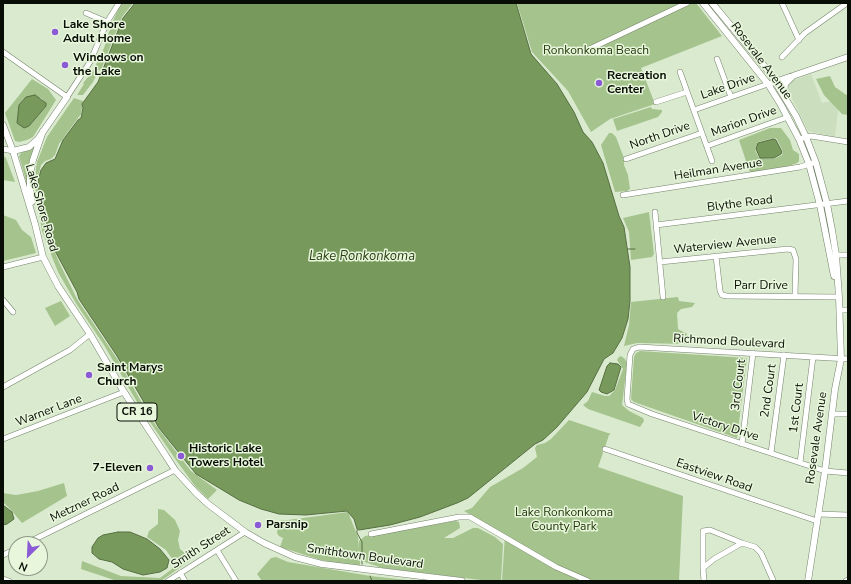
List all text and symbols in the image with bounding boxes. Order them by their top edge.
place label: Lake Shore Adult Home [63,18,131,46]
street label: Rosevale Avenue [727,20,795,102]
marker: Lake Shore Adult Home [50,27,60,37]
park label: Ronkonkoma Beach [543,44,649,58]
place label: Windows on the Lake [73,51,144,79]
marker: Windows on the Lake [60,60,70,70]
place label: Recreation Center [607,69,667,97]
street label: Lake Drive [699,71,757,103]
marker: Recreation Center [594,78,604,88]
street label: Marion Drive [709,103,779,141]
street label: North Drive [628,119,692,153]
street label: Heilman Avenue [673,156,763,184]
street label: Lake Shore Road [22,162,60,254]
street label: Blythe Road [706,193,774,215]
street label: Waterview Avenue [673,232,777,258]
water label: Lake Ronkonkoma [309,249,415,265]
street label: Parr Drive [734,279,788,293]
street label: Richmond Boulevard [673,332,785,352]
street label: 3rd Court [729,359,749,411]
place label: Saint Marys Church [97,361,163,389]
street label: 2nd Court [758,363,780,419]
marker: Saint Marys Church [84,370,94,380]
street label: 1st Court [787,382,807,434]
street label: Rosevale Avenue [803,391,831,485]
street label: Warner Lane [14,392,84,430]
road number: CR 16 [117,403,157,421]
street label: Victory Drive [690,409,760,445]
place label: Historic Lake Towers Hotel [189,442,264,470]
marker: Historic Lake Towers Hotel [176,451,186,461]
street label: Eastview Road [674,456,754,496]
place label: 7-Eleven [93,461,142,475]
marker: 7-Eleven [145,463,155,473]
street label: Metzner Road [48,480,122,526]
park label: Lake Ronkonkoma County Park [515,506,613,534]
place label: Parsnip [266,518,308,532]
marker: Parsnip [253,520,263,530]
street label: Smith Street [169,524,233,572]
north arrow [8,536,48,576]
street label: Smithtown Boulevard [306,542,424,572]
text: N [17,558,30,575]

